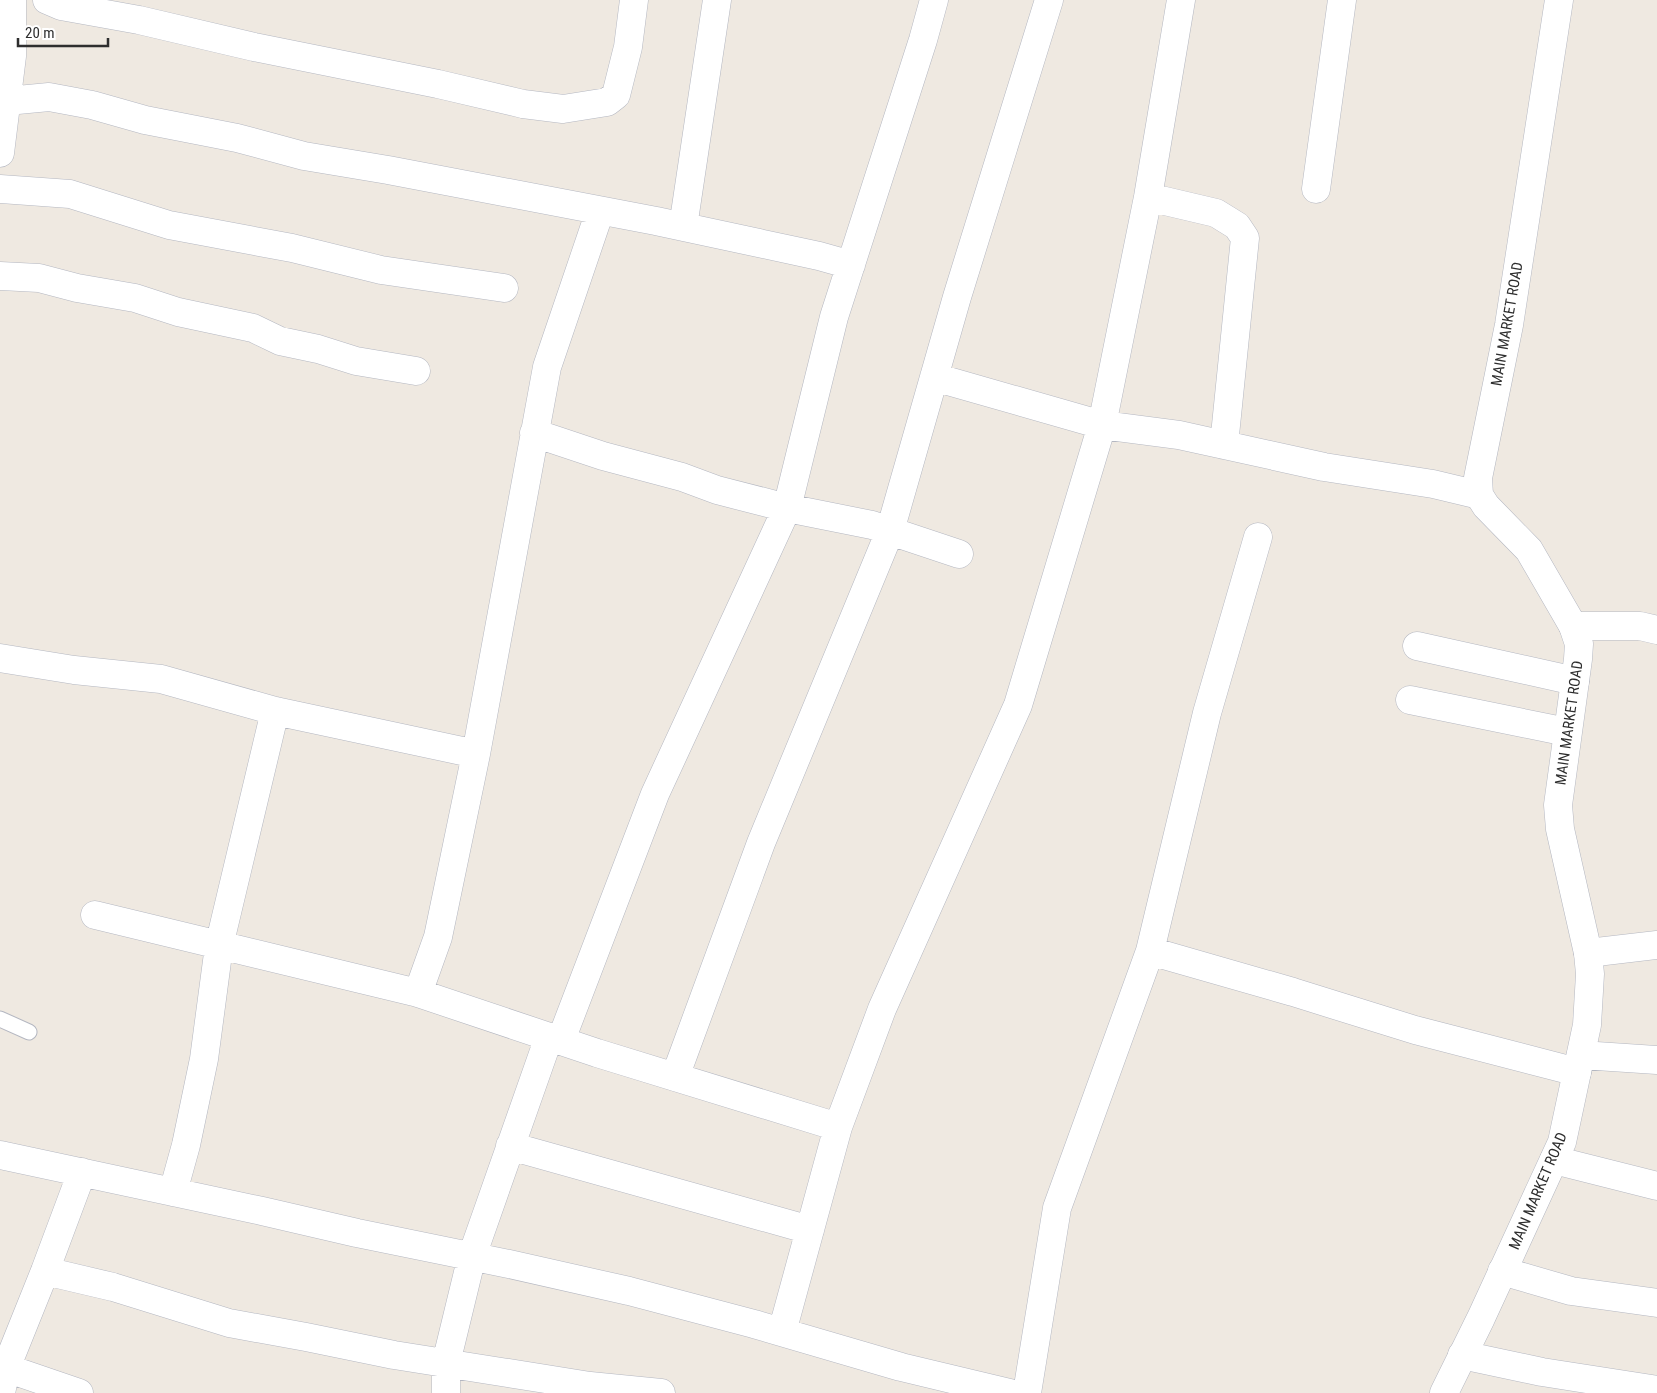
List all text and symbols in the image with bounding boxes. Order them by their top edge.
scale bar [18,15,108,47]
text: 20 m [25,24,55,42]
street label: MAIN MARKET ROAD [1487,261,1527,387]
street label: MAIN MARKET ROAD [1551,660,1587,786]
street label: MAIN MARKET ROAD [1505,1130,1571,1252]

